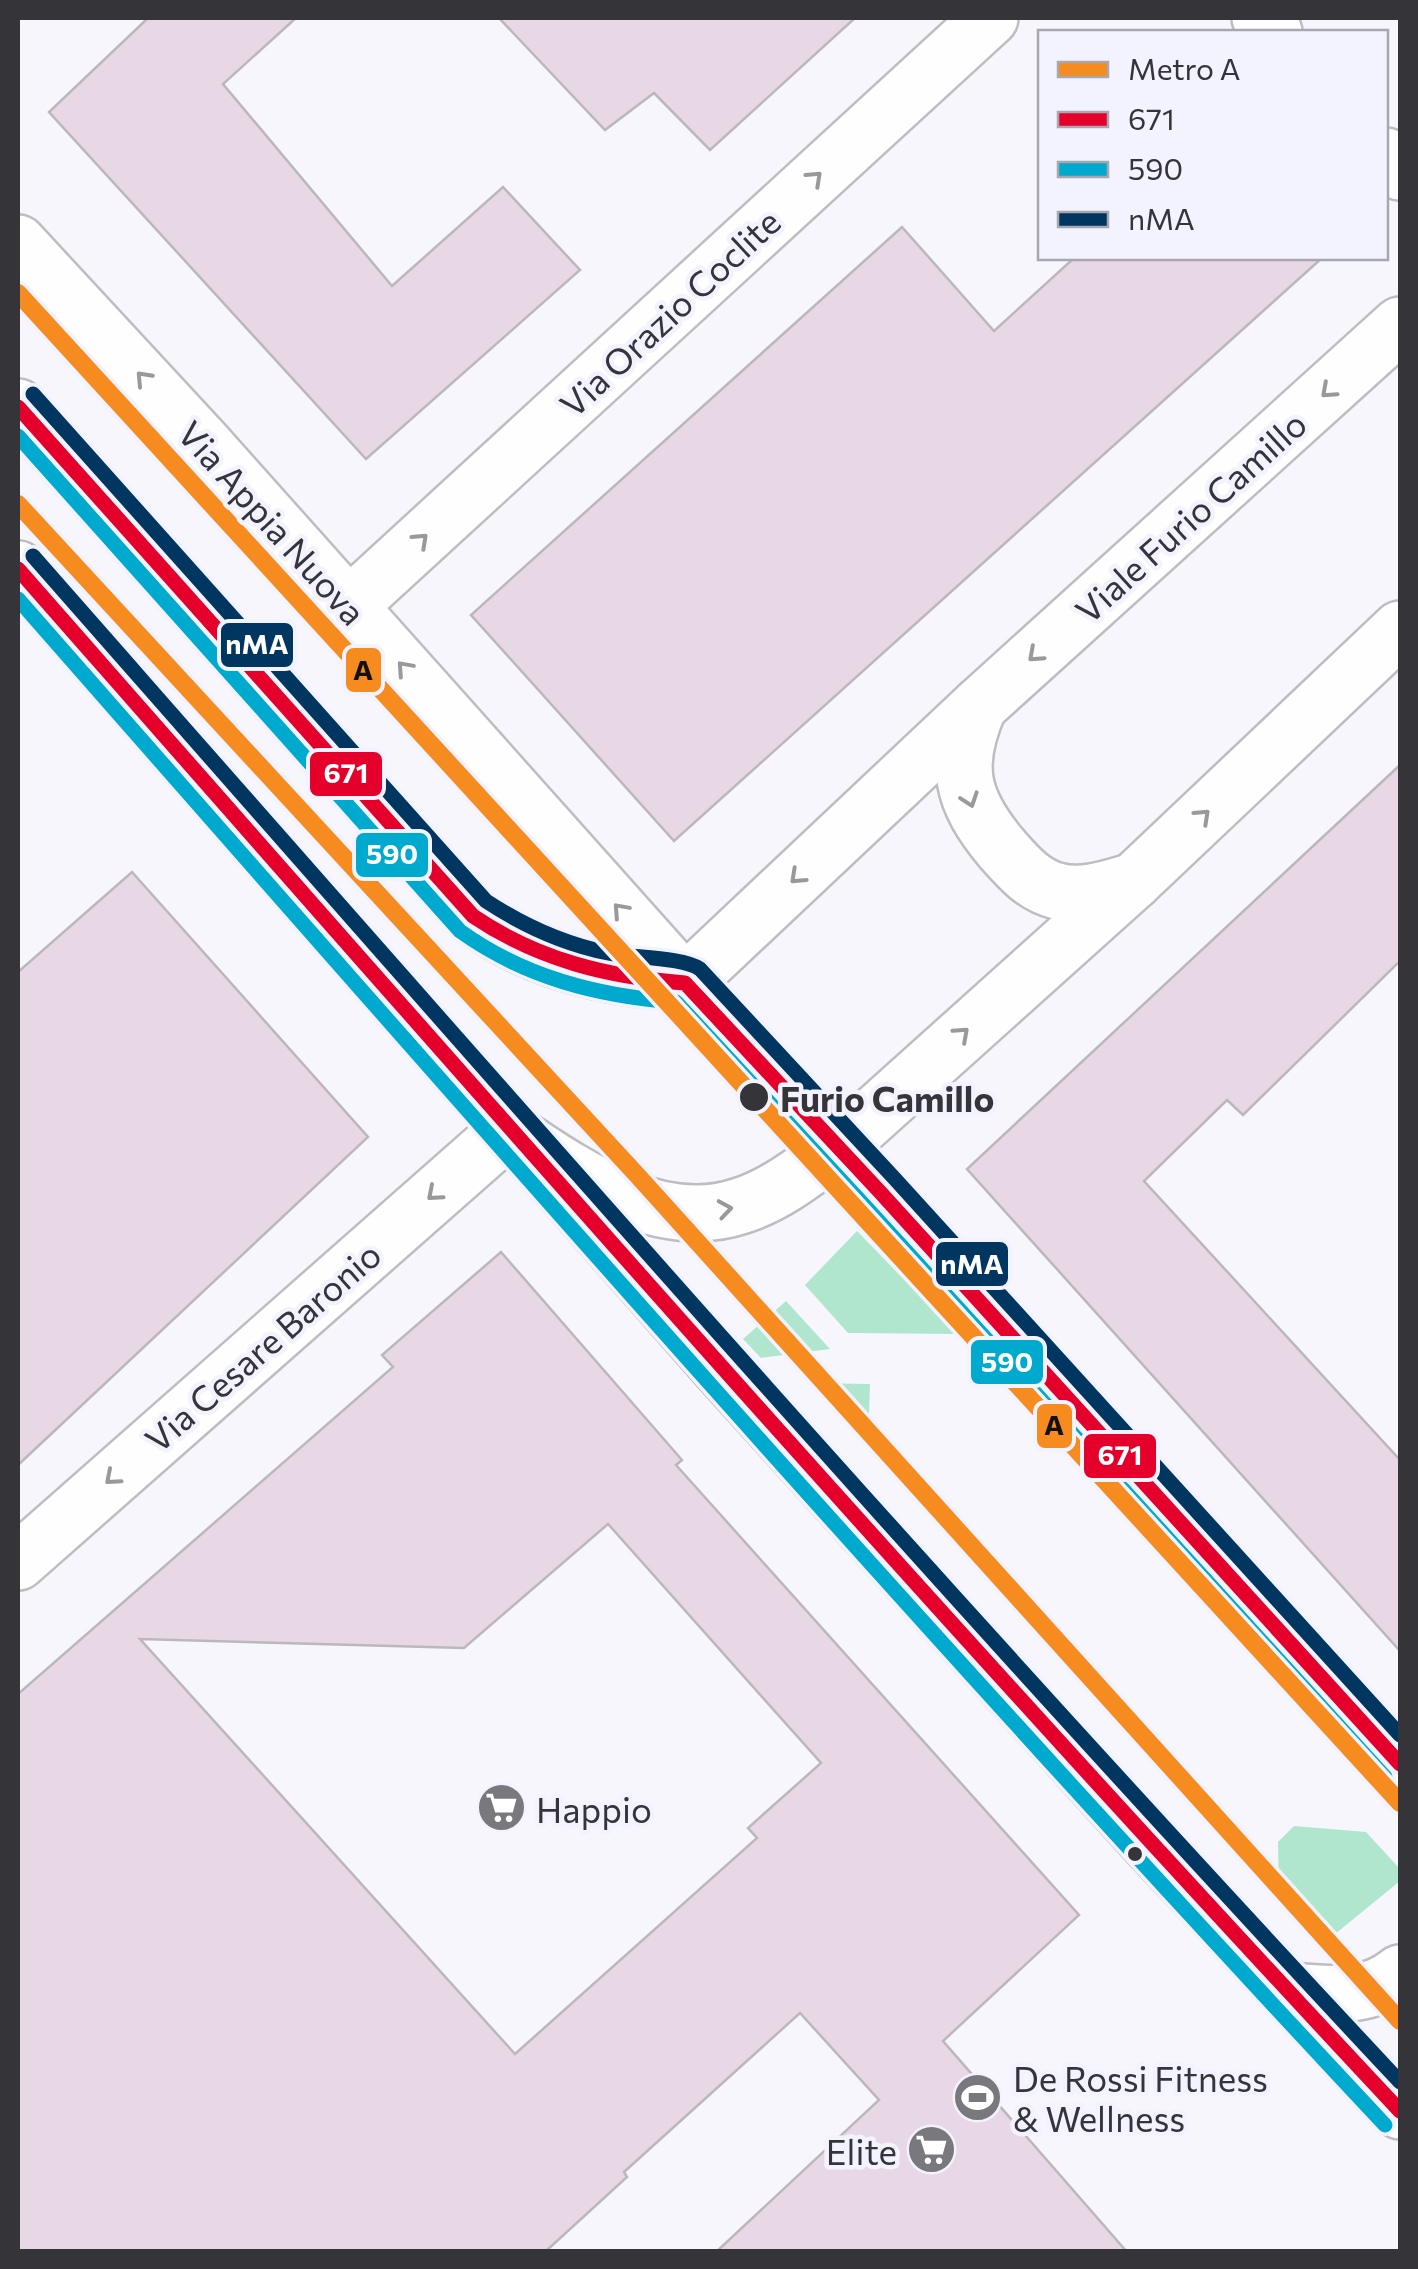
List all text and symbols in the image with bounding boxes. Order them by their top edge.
legend [1038,30,1388,260]
text: Metro A [1128,49,1240,86]
text: 671 [1128,99,1175,136]
text: 590 [1128,149,1183,186]
one-way arrow [803,172,822,190]
street label: Via Orazio Coclite [550,199,788,425]
text: nMA [1128,199,1195,236]
one-way arrow [137,372,155,390]
one-way arrow [1321,379,1340,397]
street label: Viale Furio Camillo [1066,401,1314,631]
street label: Via Appia Nuova [170,411,376,633]
one-way arrow [409,534,428,552]
line badge: nMA [219,621,295,669]
text: nMA [225,626,289,660]
one-way arrow [1028,644,1047,662]
line badge: A [344,646,383,694]
text: A [353,652,373,686]
one-way arrow [397,661,415,680]
line badge: 671 [308,750,384,798]
text: 671 [323,755,369,789]
one-way arrow [959,790,979,807]
one-way arrow [1192,810,1210,828]
line badge: 590 [354,831,430,879]
text: 590 [366,836,418,870]
one-way arrow [790,865,809,883]
one-way arrow [613,904,631,922]
one-way arrow [950,1028,969,1046]
place label: Furio Camillo [780,1076,994,1119]
marker: Furio Camillo [737,1080,771,1114]
one-way arrow [428,1182,446,1200]
one-way arrow [717,1199,733,1220]
street label: Via Cesare Baronio [135,1232,389,1460]
line badge: nMA [934,1240,1010,1288]
text: nMA [940,1246,1004,1280]
line badge: 590 [969,1338,1045,1386]
text: 590 [981,1344,1033,1378]
line badge: A [1035,1402,1074,1450]
text: A [1044,1407,1064,1441]
line badge: 671 [1082,1432,1158,1480]
text: 671 [1097,1437,1143,1471]
one-way arrow [105,1467,124,1485]
supermarket icon: Happio [475,1782,527,1834]
place label: Happio [536,1787,652,1830]
unlabelled marker [1125,1844,1145,1864]
place label: De Rossi Fitness & Wellness [1013,2056,1268,2139]
sports icon: De Rossi Fitness & Wellness [952,2071,1004,2123]
supermarket icon: Elite [906,2124,958,2176]
place label: Elite [826,2129,897,2172]

